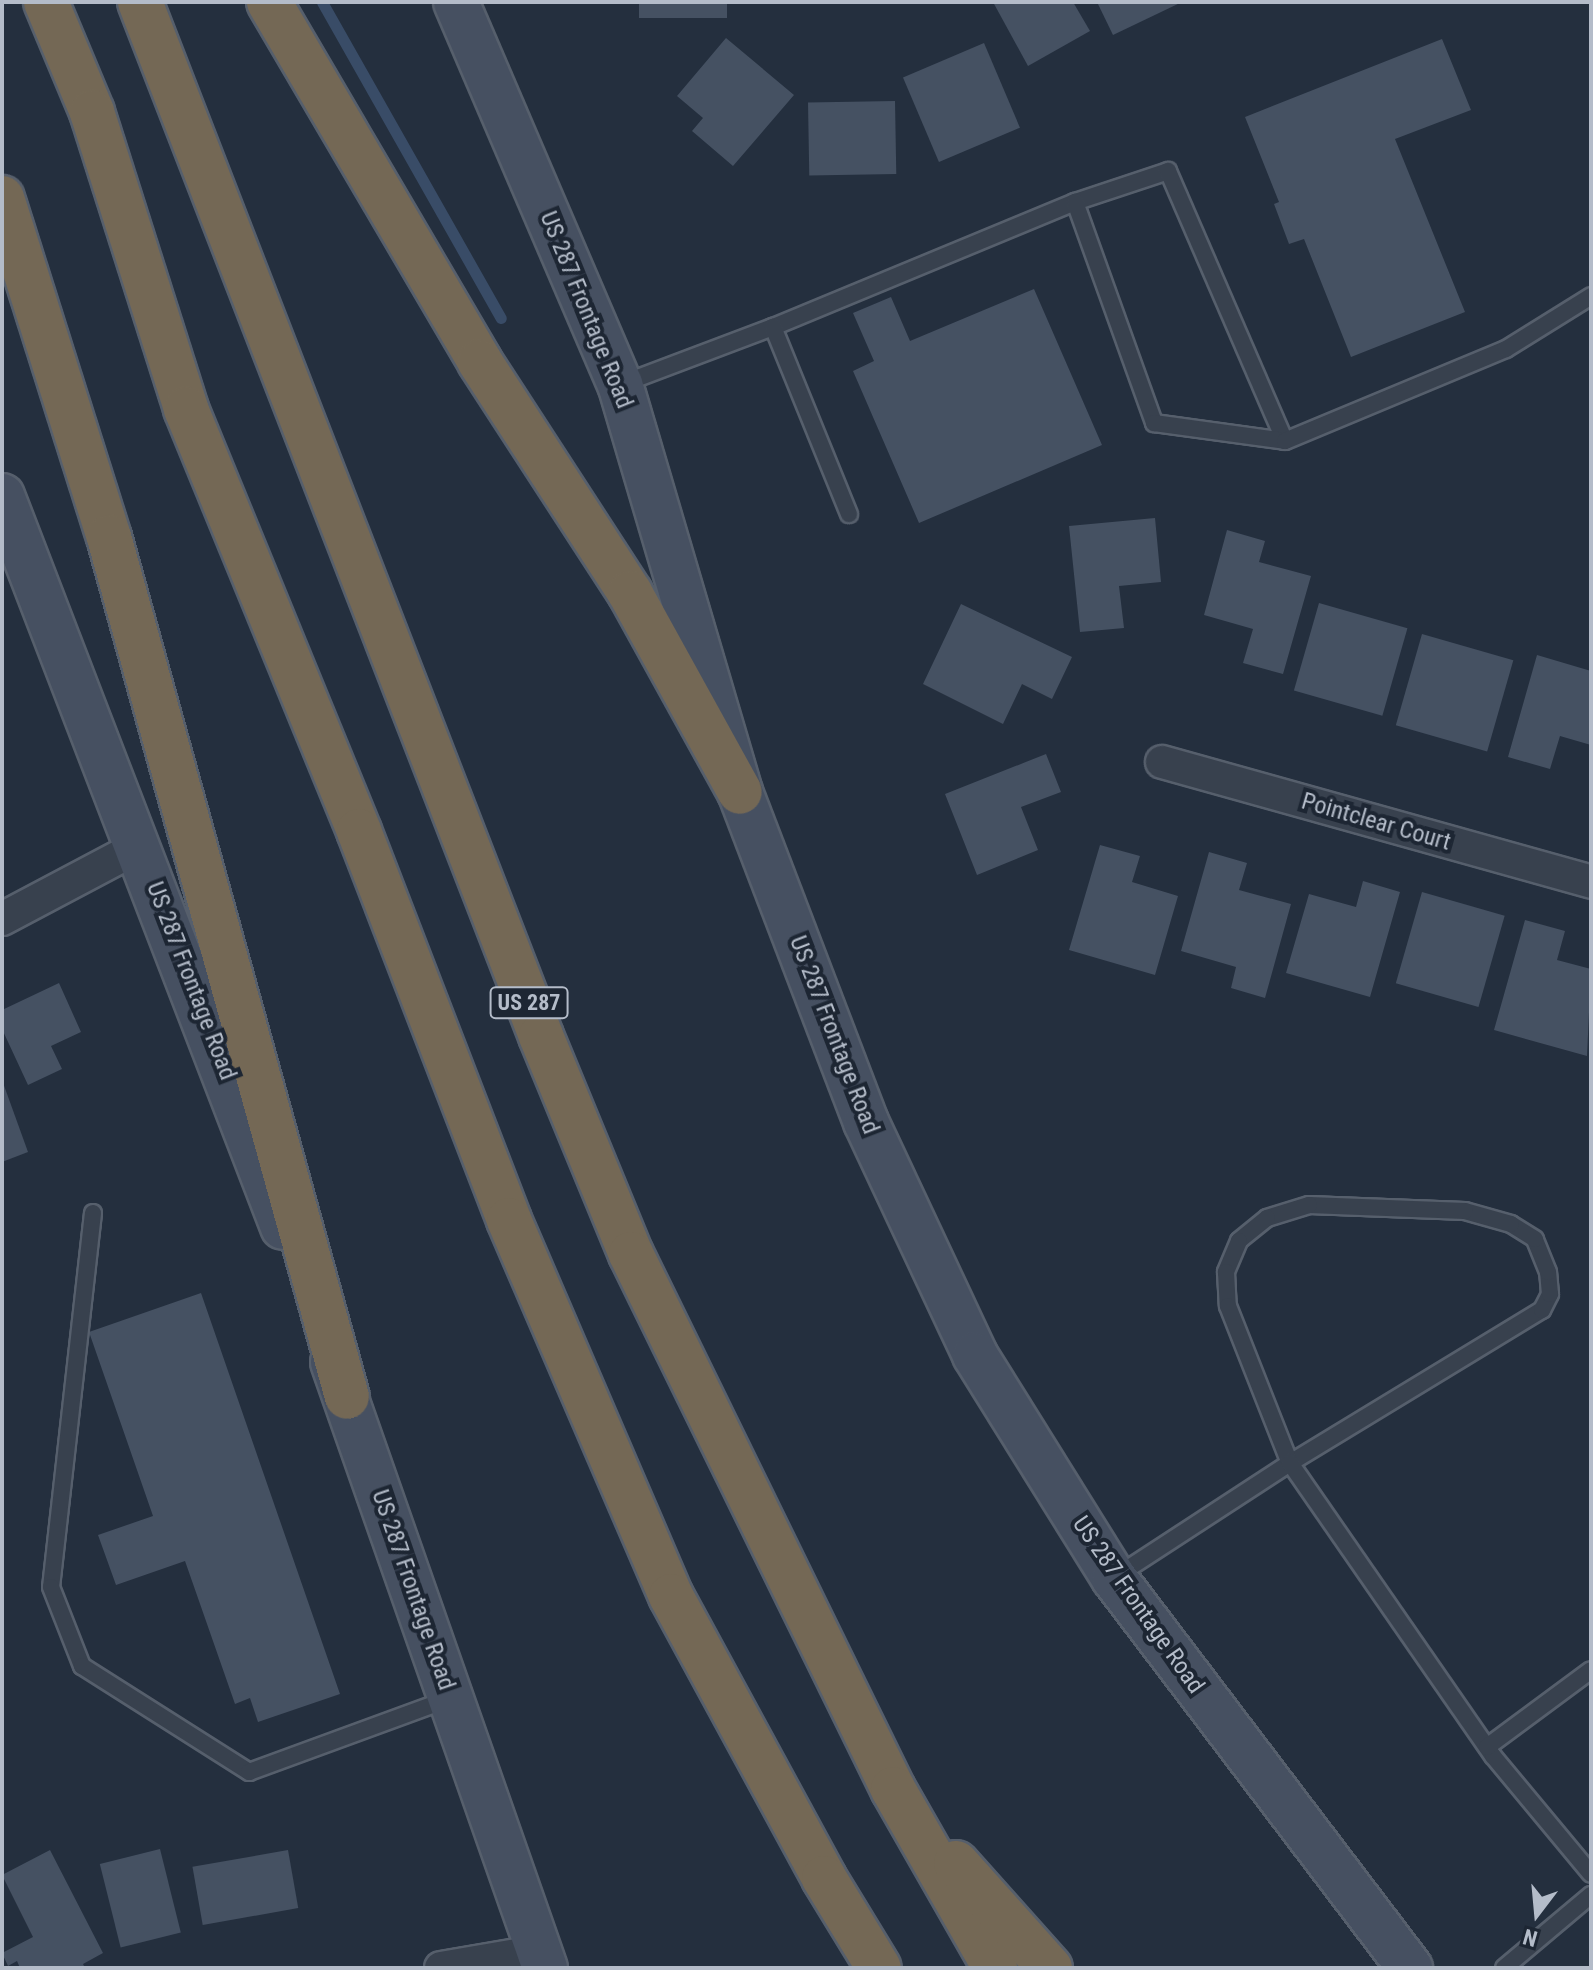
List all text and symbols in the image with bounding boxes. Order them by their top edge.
street label: US 287 Frontage Road [533,207,639,413]
street label: Pointclear Court [1298,787,1454,857]
street label: US 287 Frontage Road [140,878,242,1084]
street label: US 287 Frontage Road [783,932,885,1138]
road number: US 287 [489,985,569,1021]
street label: US 287 Frontage Road [365,1486,461,1694]
street label: US 287 Frontage Road [1066,1511,1210,1699]
north arrow [1497,1874,1577,1954]
text: N [1520,1924,1540,1951]

